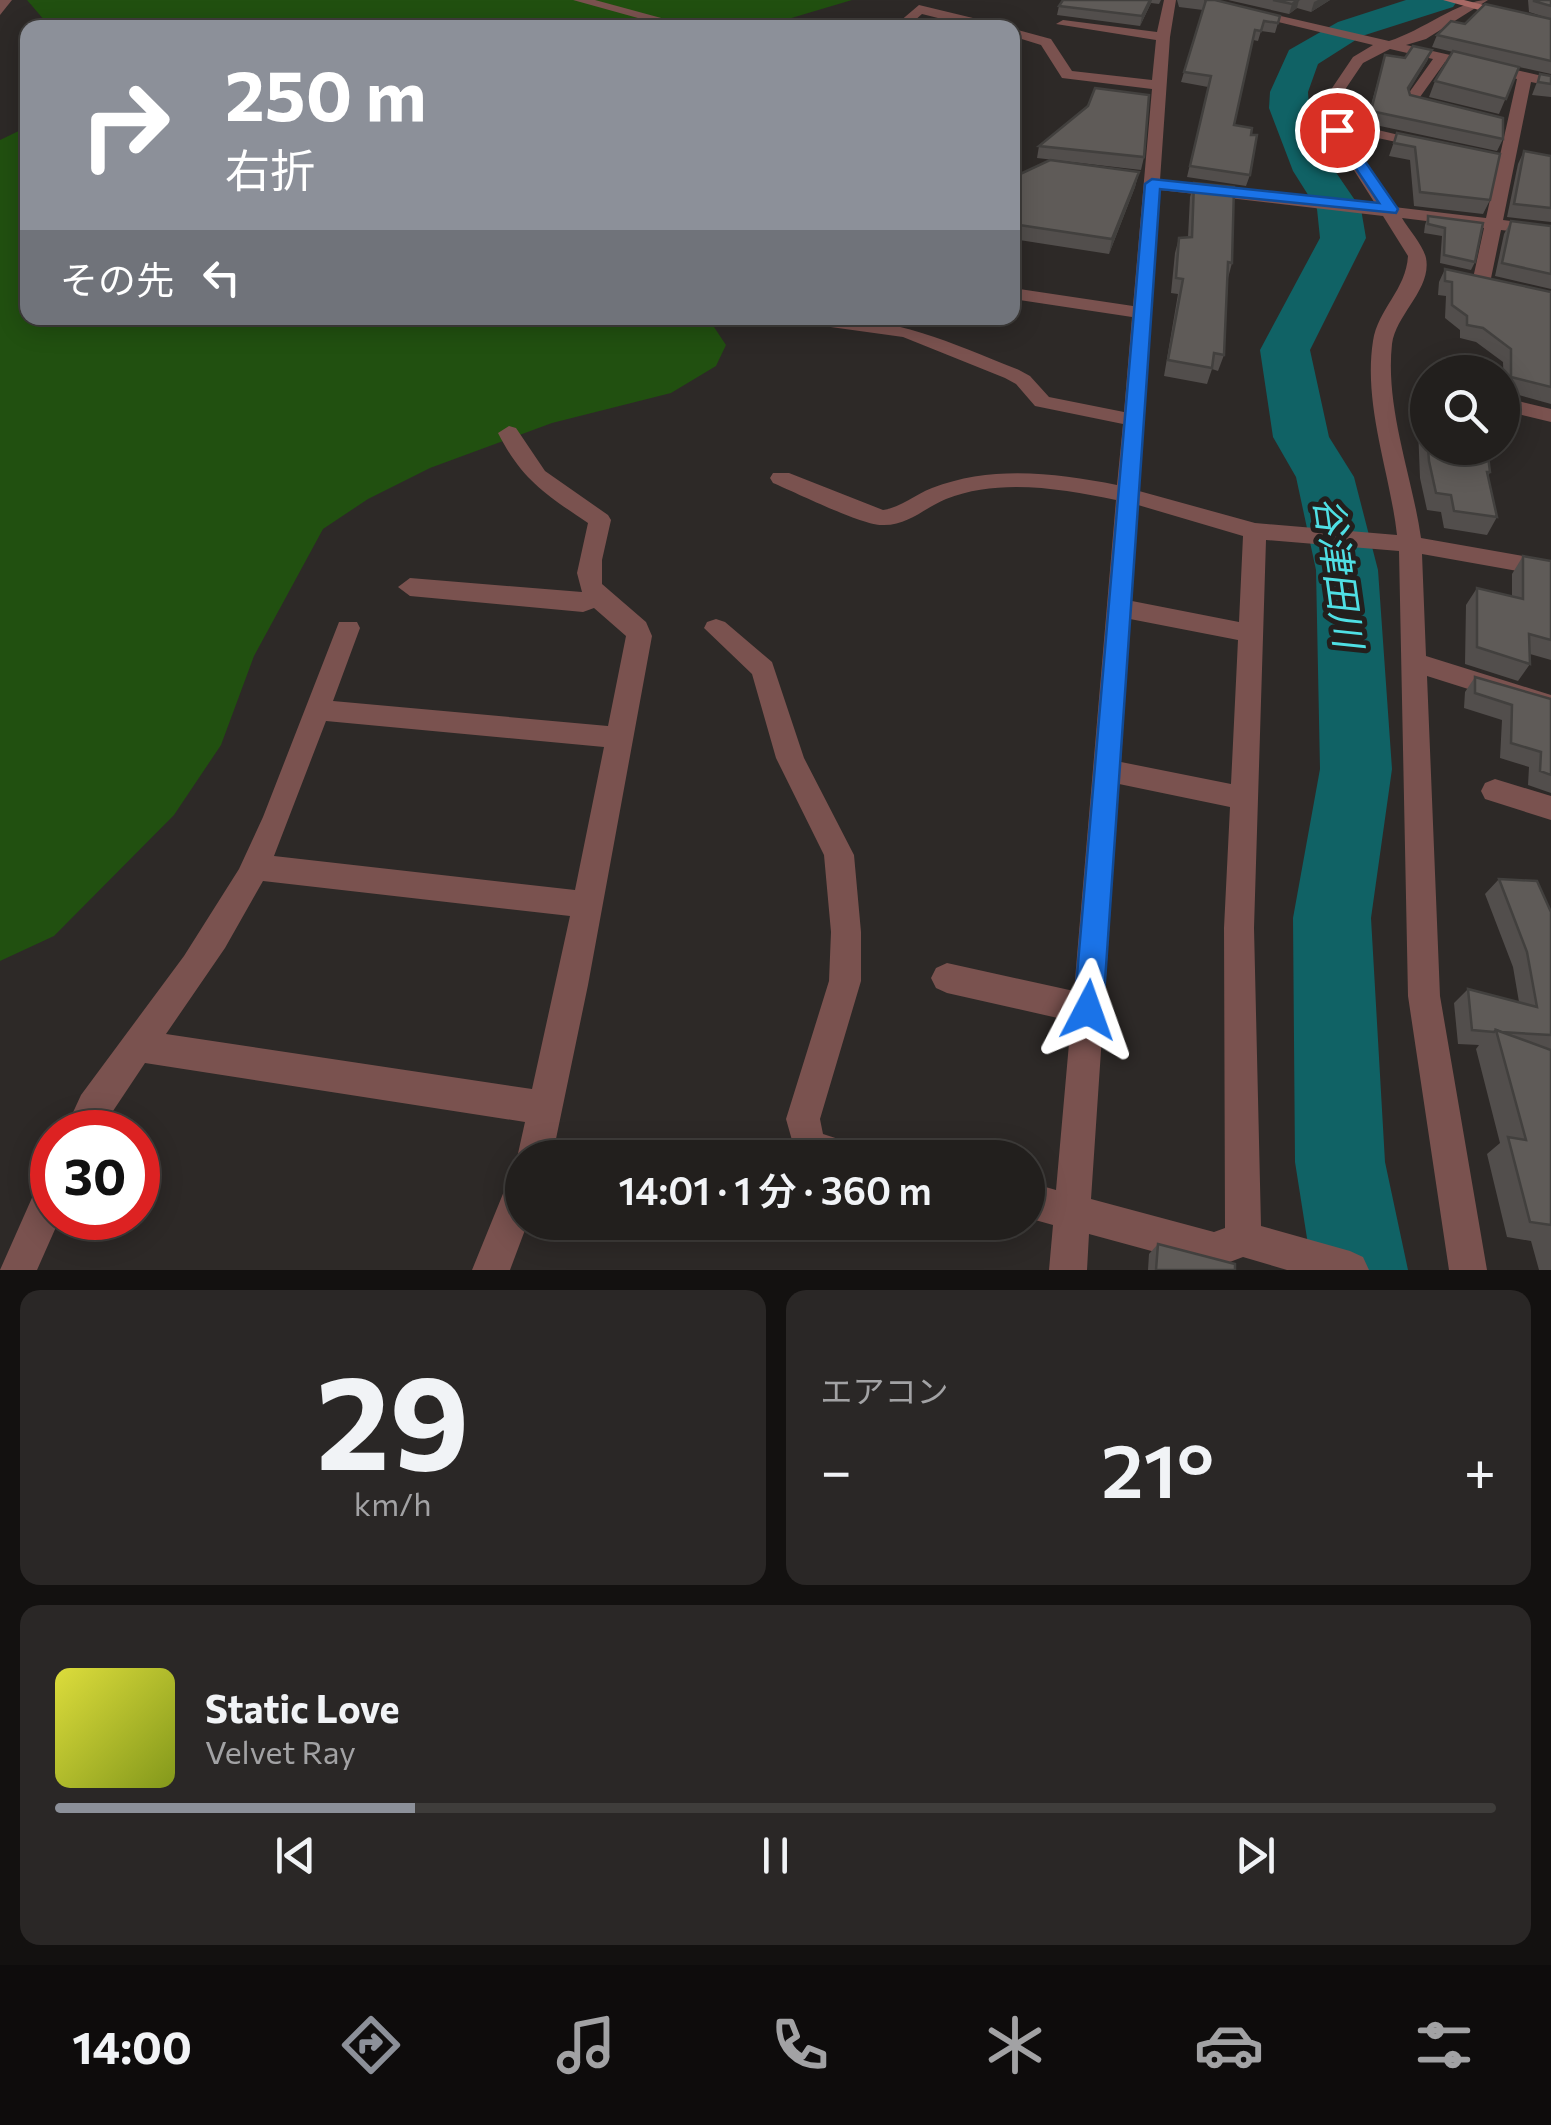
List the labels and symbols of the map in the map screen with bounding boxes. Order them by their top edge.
pin [1295,88,1380,173]
water label: 谷津田川 [1307,493,1375,654]
position arrow [1036,958,1140,1062]
speed limit sign: 30 [30,1110,160,1240]

